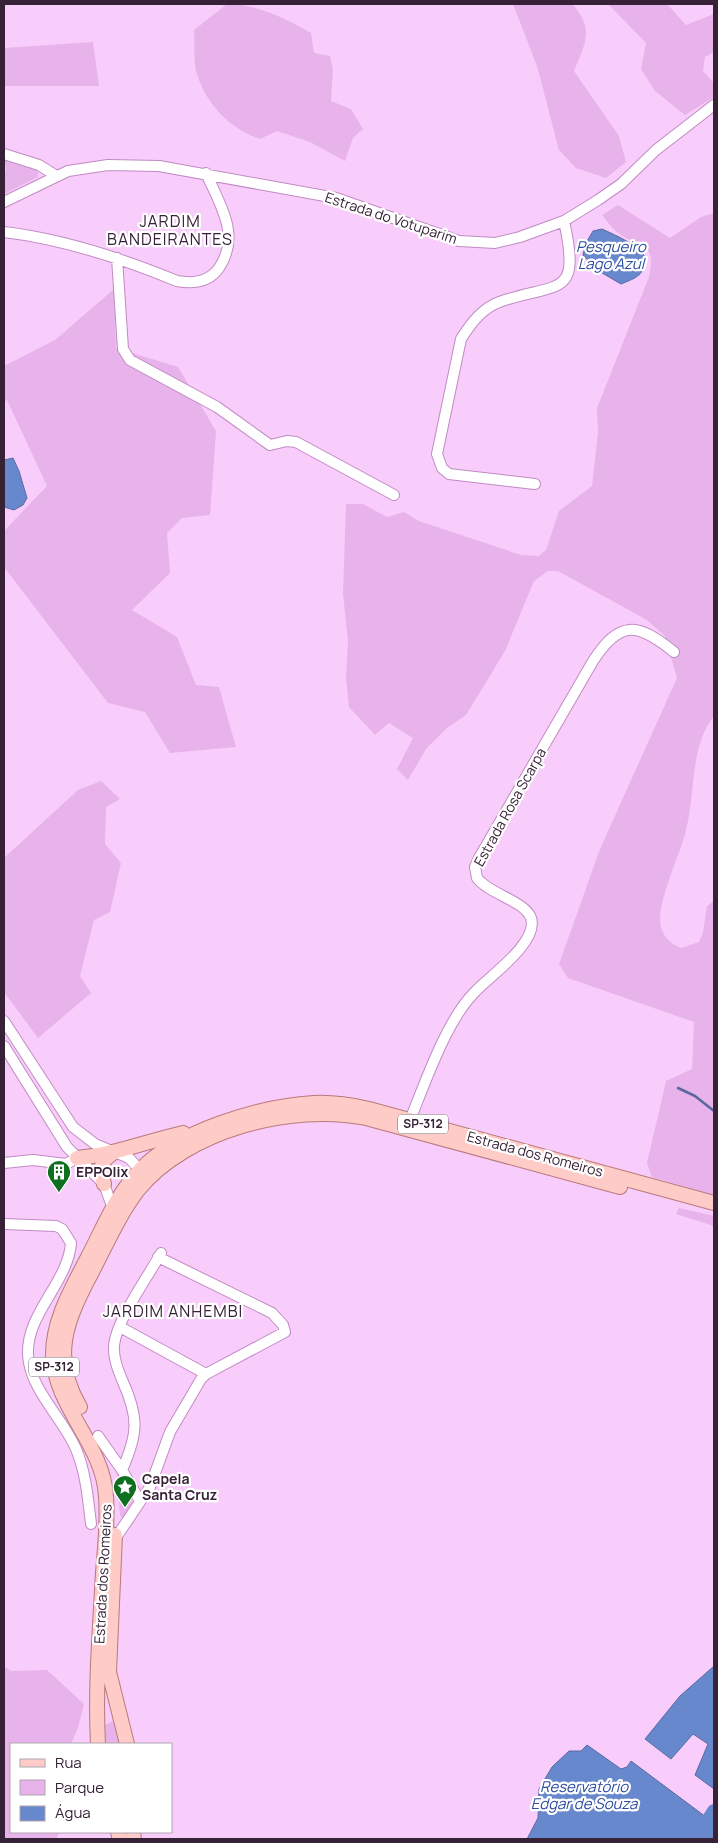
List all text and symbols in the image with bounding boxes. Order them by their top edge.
street label: Estrada do Votuparim [323,187,460,248]
district label: JARDIM BANDEIRANTES [107,210,233,250]
water label: Pesqueiro Lago Azul [576,236,647,274]
street label: Estrada Rosa Scarpa [469,744,550,869]
road number: SP-312 [398,1114,448,1134]
street label: Estrada dos Romeiros [465,1126,605,1181]
building icon: EPPOlix [46,1159,72,1193]
place label: EPPOlix [76,1162,128,1181]
district label: JARDIM ANHEMBI [103,1300,243,1322]
road number: SP-312 [29,1358,79,1376]
place label: Capela Santa Cruz [142,1469,217,1504]
place icon: Capela Santa Cruz [112,1474,138,1508]
street label: Estrada dos Romeiros [89,1504,116,1644]
legend [10,1743,172,1833]
text: Rua [55,1752,82,1773]
water label: Reservatório Edgar de Souza [531,1776,638,1814]
text: Parque [55,1777,104,1798]
text: Água [55,1802,91,1823]

